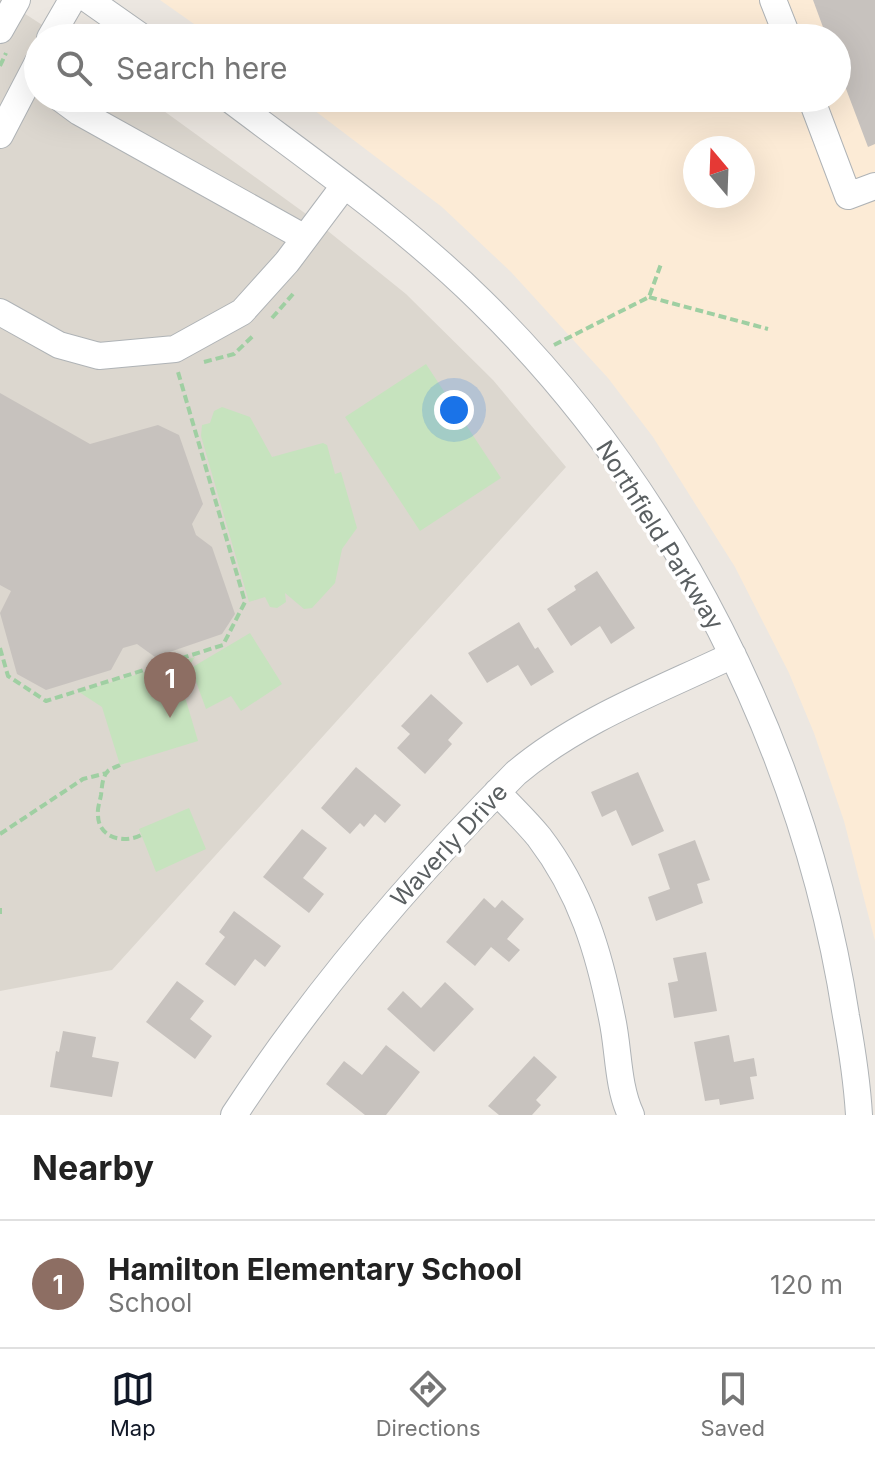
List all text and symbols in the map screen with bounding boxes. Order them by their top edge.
search box [24,24,851,112]
icon: search [52,46,96,90]
text: Search here [116,50,288,86]
north arrow [683,136,755,208]
your location [434,390,474,430]
street label: Northfield Parkway [590,435,730,635]
pin: 1 [144,652,196,718]
street label: Waverly Drive [385,777,513,913]
text: Nearby [32,1147,154,1188]
text: Hamilton Elementary School [108,1251,522,1287]
text: 1 [52,1269,64,1300]
text: 120 m [770,1269,843,1300]
text: School [108,1287,192,1318]
tab: Map [110,1367,156,1441]
tab: Directions [376,1367,481,1441]
tab: Saved [701,1367,765,1441]

